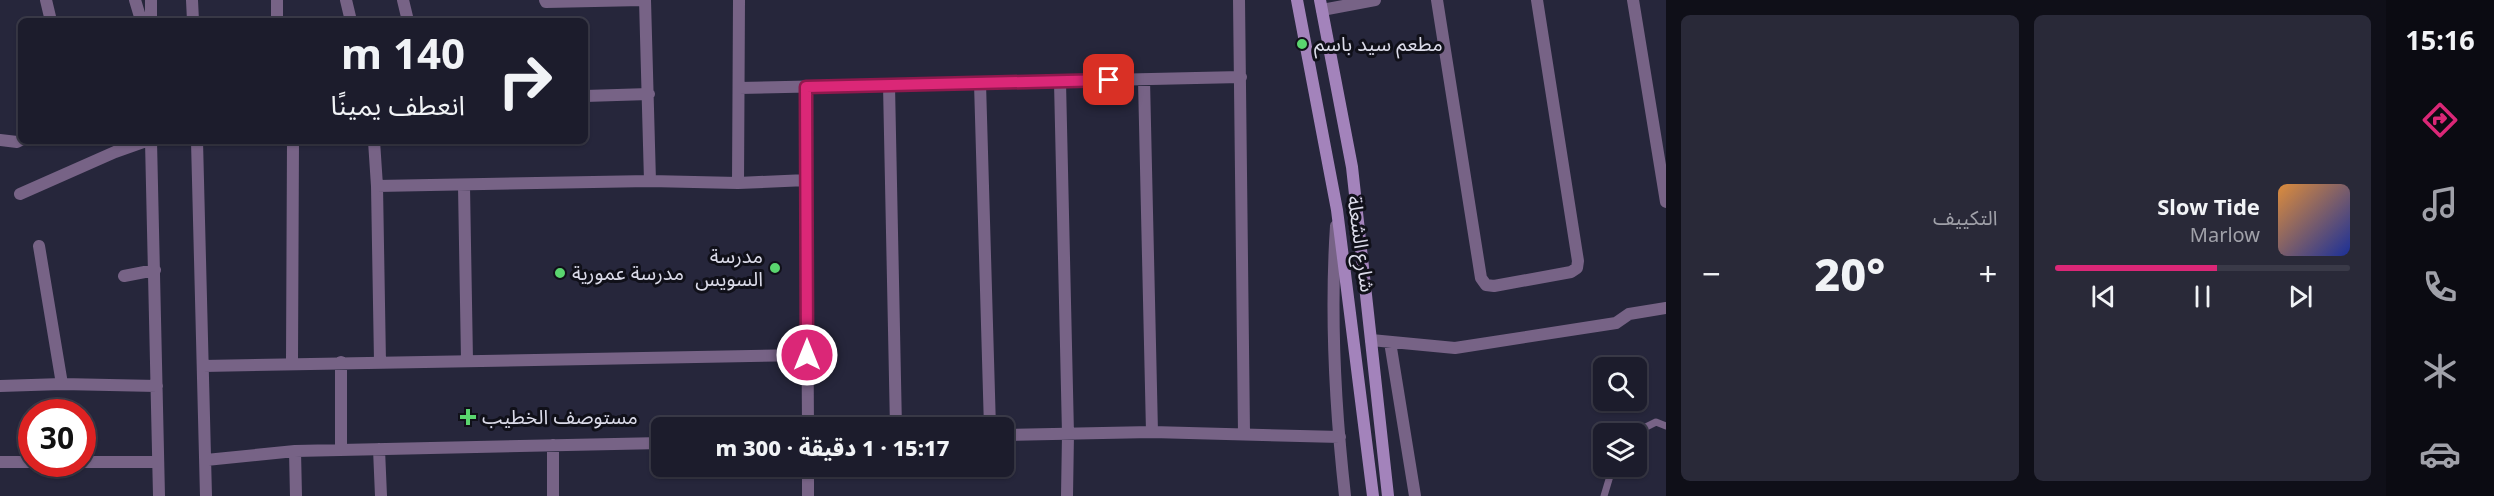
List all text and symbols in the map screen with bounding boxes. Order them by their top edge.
text: 15:16 [2405,21,2475,58]
text: 140 m [341,24,465,81]
place label: مطعم سيد باسم [1314,30,1443,59]
marker: مطعم سيد باسم [1295,37,1309,51]
icon: right [486,42,564,120]
pin [1083,54,1134,105]
icon: arrive [1092,63,1125,96]
text: انعطف يمينًا [331,86,465,123]
icon: directions [2419,99,2461,141]
icon: music [2419,183,2461,225]
text: Slow Tide [2157,191,2260,221]
street label: شارع الشعلة [1339,194,1382,294]
text: التكييف [1933,204,1998,231]
text: Marlow [2190,221,2260,248]
place label: مدرسة السويس [695,242,763,292]
text: 20° [1814,243,1885,304]
text: − [1702,251,1721,296]
text: + [1979,251,1998,296]
place label: مدرسة عمورية [572,259,684,286]
marker: مدرسة السويس [768,261,782,275]
marker: مدرسة عمورية [553,266,567,280]
icon: phone [2419,266,2461,308]
icon: previous [2087,280,2120,313]
icon: pause [2186,280,2219,313]
icon: next [2284,280,2317,313]
position arrow [775,323,839,387]
icon: climate [2419,350,2461,392]
map controls [1593,357,1647,477]
button: search [1593,357,1647,411]
speed limit sign: 30 [18,399,96,477]
place label: مستوصف الخطيب [482,403,638,430]
marker: مستوصف الخطيب [459,408,477,426]
button: layers [1593,423,1647,477]
text: 15:17 · 1 دقيقة · 300 m [715,432,950,462]
icon: car [2419,433,2461,475]

